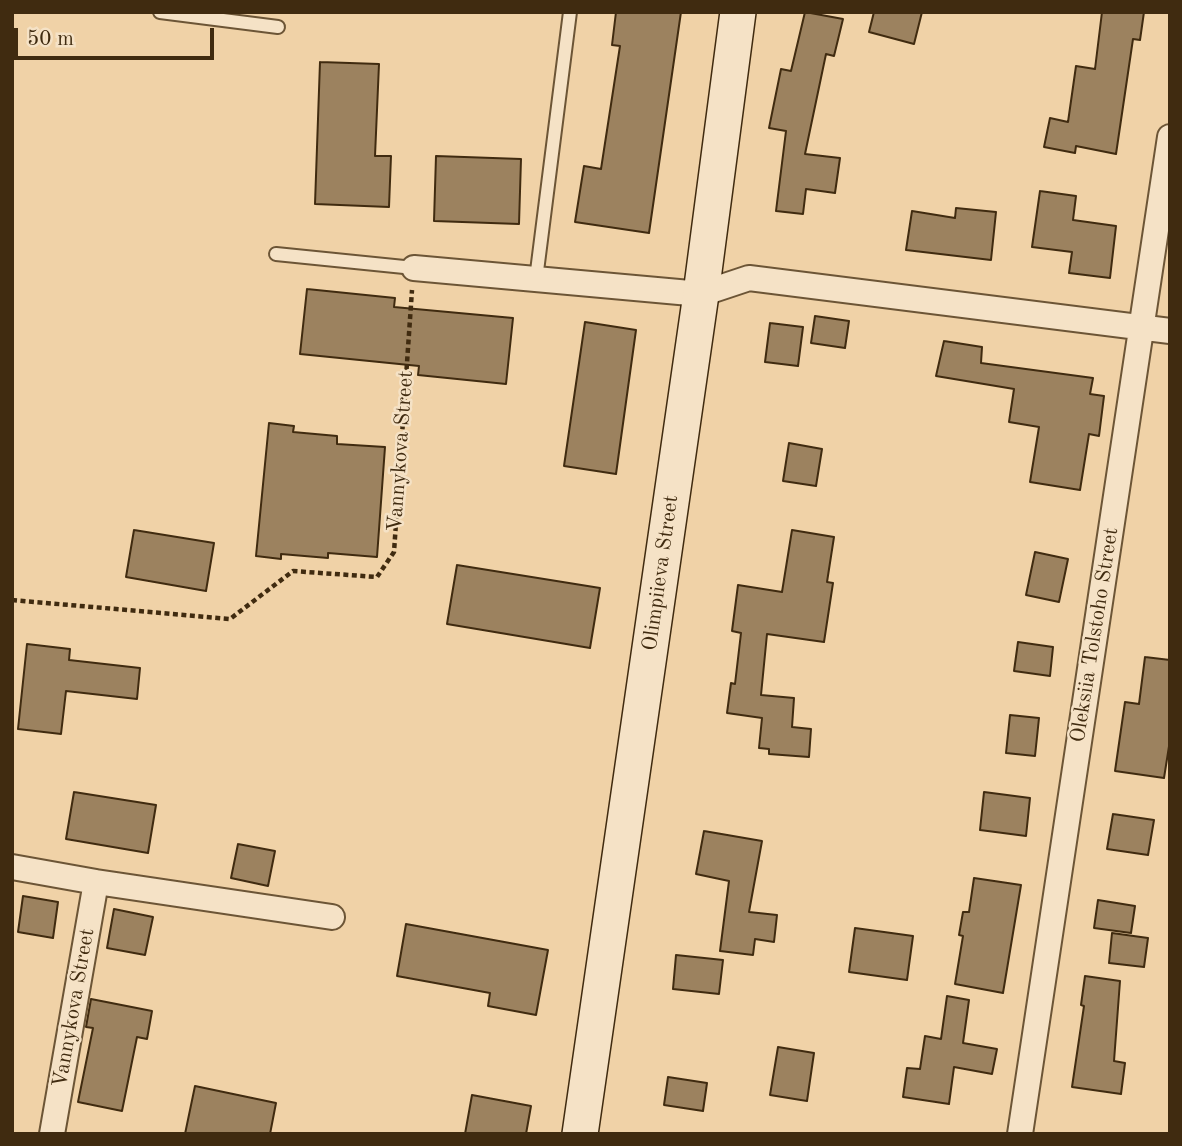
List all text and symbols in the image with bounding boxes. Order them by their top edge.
scale bar [18,14,217,58]
text: 50 m [27,29,74,50]
street label: Vannykova Street [383,370,419,532]
street label: Olimpiieva Street [638,494,684,652]
street label: Oleksiia Tolstoho Street [1066,526,1124,744]
street label: Vannykova Street [48,926,100,1090]

